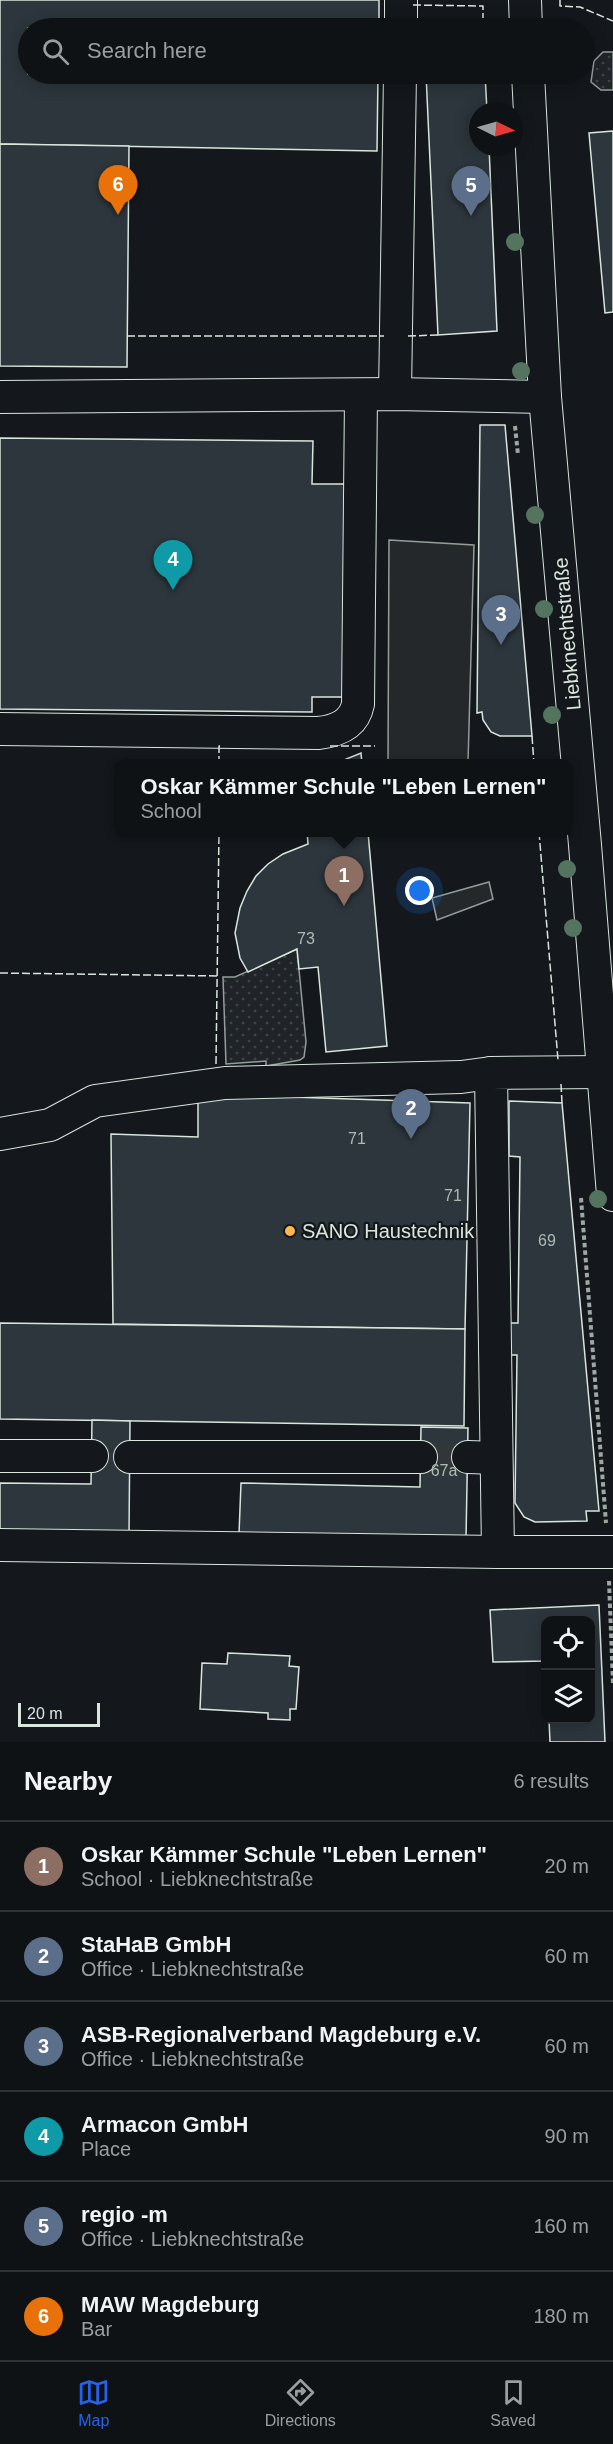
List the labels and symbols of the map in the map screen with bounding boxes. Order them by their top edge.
north arrow [469,102,523,156]
pin: 6 [98,166,138,215]
pin: 5 [452,166,490,216]
pin: 4 [154,540,192,590]
street label: Liebknechtstraße [549,557,585,711]
pin: 3 [482,596,520,645]
pin: 1 [324,856,364,906]
your location [405,876,434,905]
house number: 73 [297,930,315,947]
pin: 2 [392,1090,430,1139]
house number: 71 [348,1130,366,1147]
house number: 71 [444,1187,462,1204]
place label: SANO Haustechnik [302,1220,475,1242]
marker: SANO Haustechnik [283,1224,297,1238]
house number: 69 [538,1232,556,1249]
house number: 67a [431,1462,457,1479]
scale bar [18,1700,100,1728]

